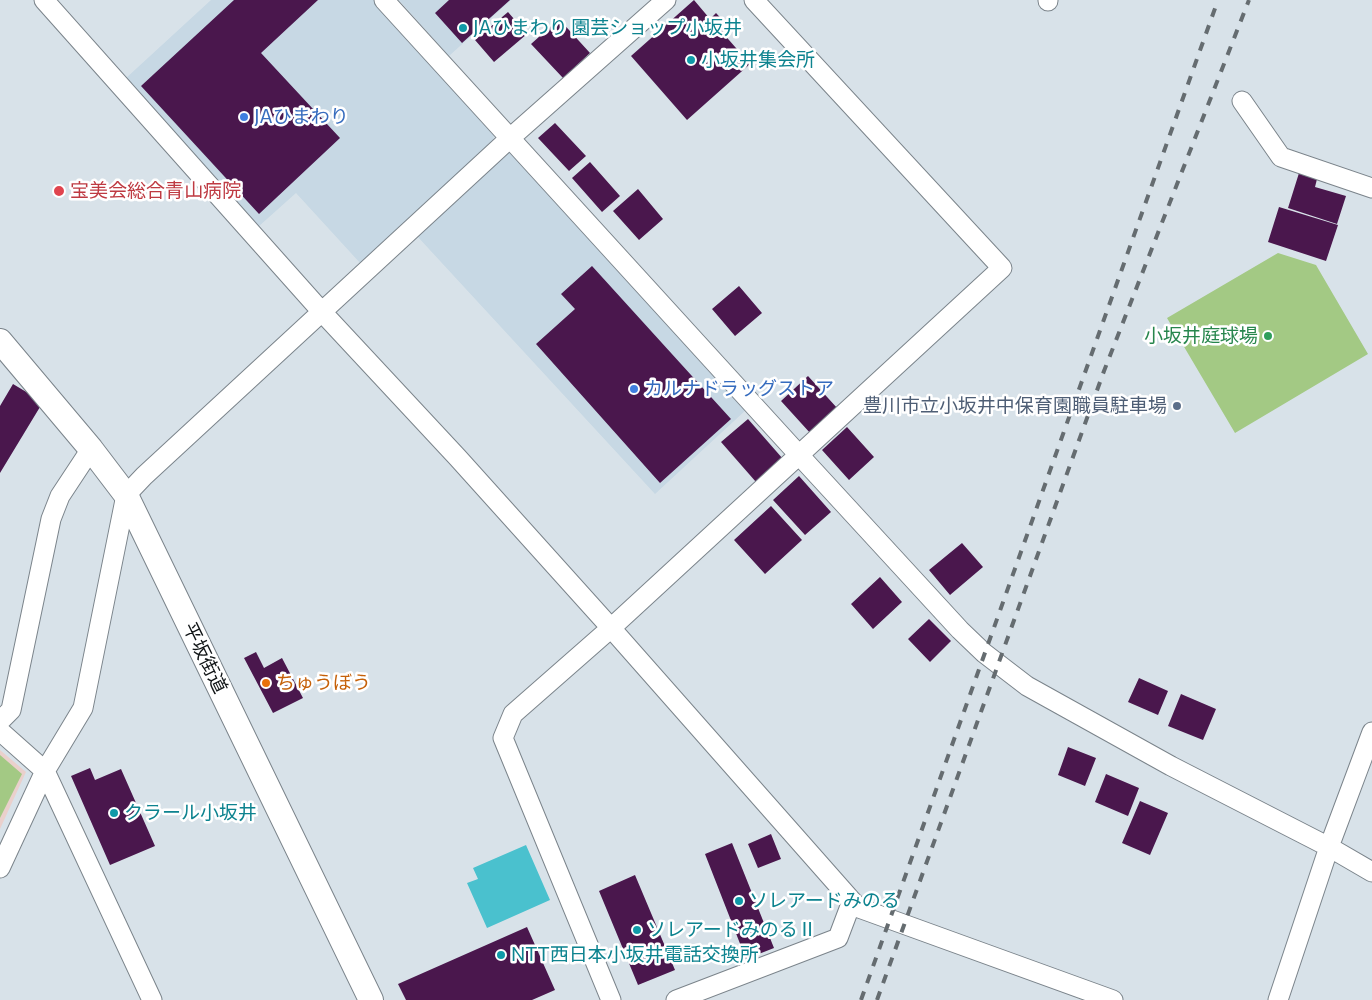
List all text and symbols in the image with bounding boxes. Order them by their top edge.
place label: JAひまわり 園芸ショップ小坂井 [473,17,742,39]
marker: JAひまわり 園芸ショップ小坂井 [457,22,469,34]
place label: 小坂井集会所 [701,49,815,71]
marker: 小坂井集会所 [685,54,697,66]
place label: JAひまわり [254,106,349,128]
marker: JAひまわり [238,111,250,123]
place label: 宝美会総合青山病院 [70,180,241,202]
marker: 宝美会総合青山病院 [52,184,66,198]
place label: 小坂井庭球場 [1144,325,1258,347]
marker: 小坂井庭球場 [1262,330,1274,342]
place label: カルナドラッグストア [644,378,834,400]
marker: カルナドラッグストア [628,383,640,395]
place label: 豊川市立小坂井中保育園職員駐車場 [863,395,1167,417]
marker: 豊川市立小坂井中保育園職員駐車場 [1171,400,1183,412]
street label: 平坂街道 [178,619,232,697]
place label: ちゅうぼう [276,672,371,694]
marker: ちゅうぼう [260,677,272,689]
place label: クラール小坂井 [124,802,257,824]
marker: クラール小坂井 [108,807,120,819]
place label: ソレアードみのる [749,890,900,912]
marker: ソレアードみのる [733,895,745,907]
place label: ソレアードみのるⅡ [647,919,817,941]
marker: ソレアードみのるⅡ [631,924,643,936]
place label: NTT西日本小坂井電話交換所 [511,944,759,966]
marker: NTT西日本小坂井電話交換所 [495,949,507,961]

